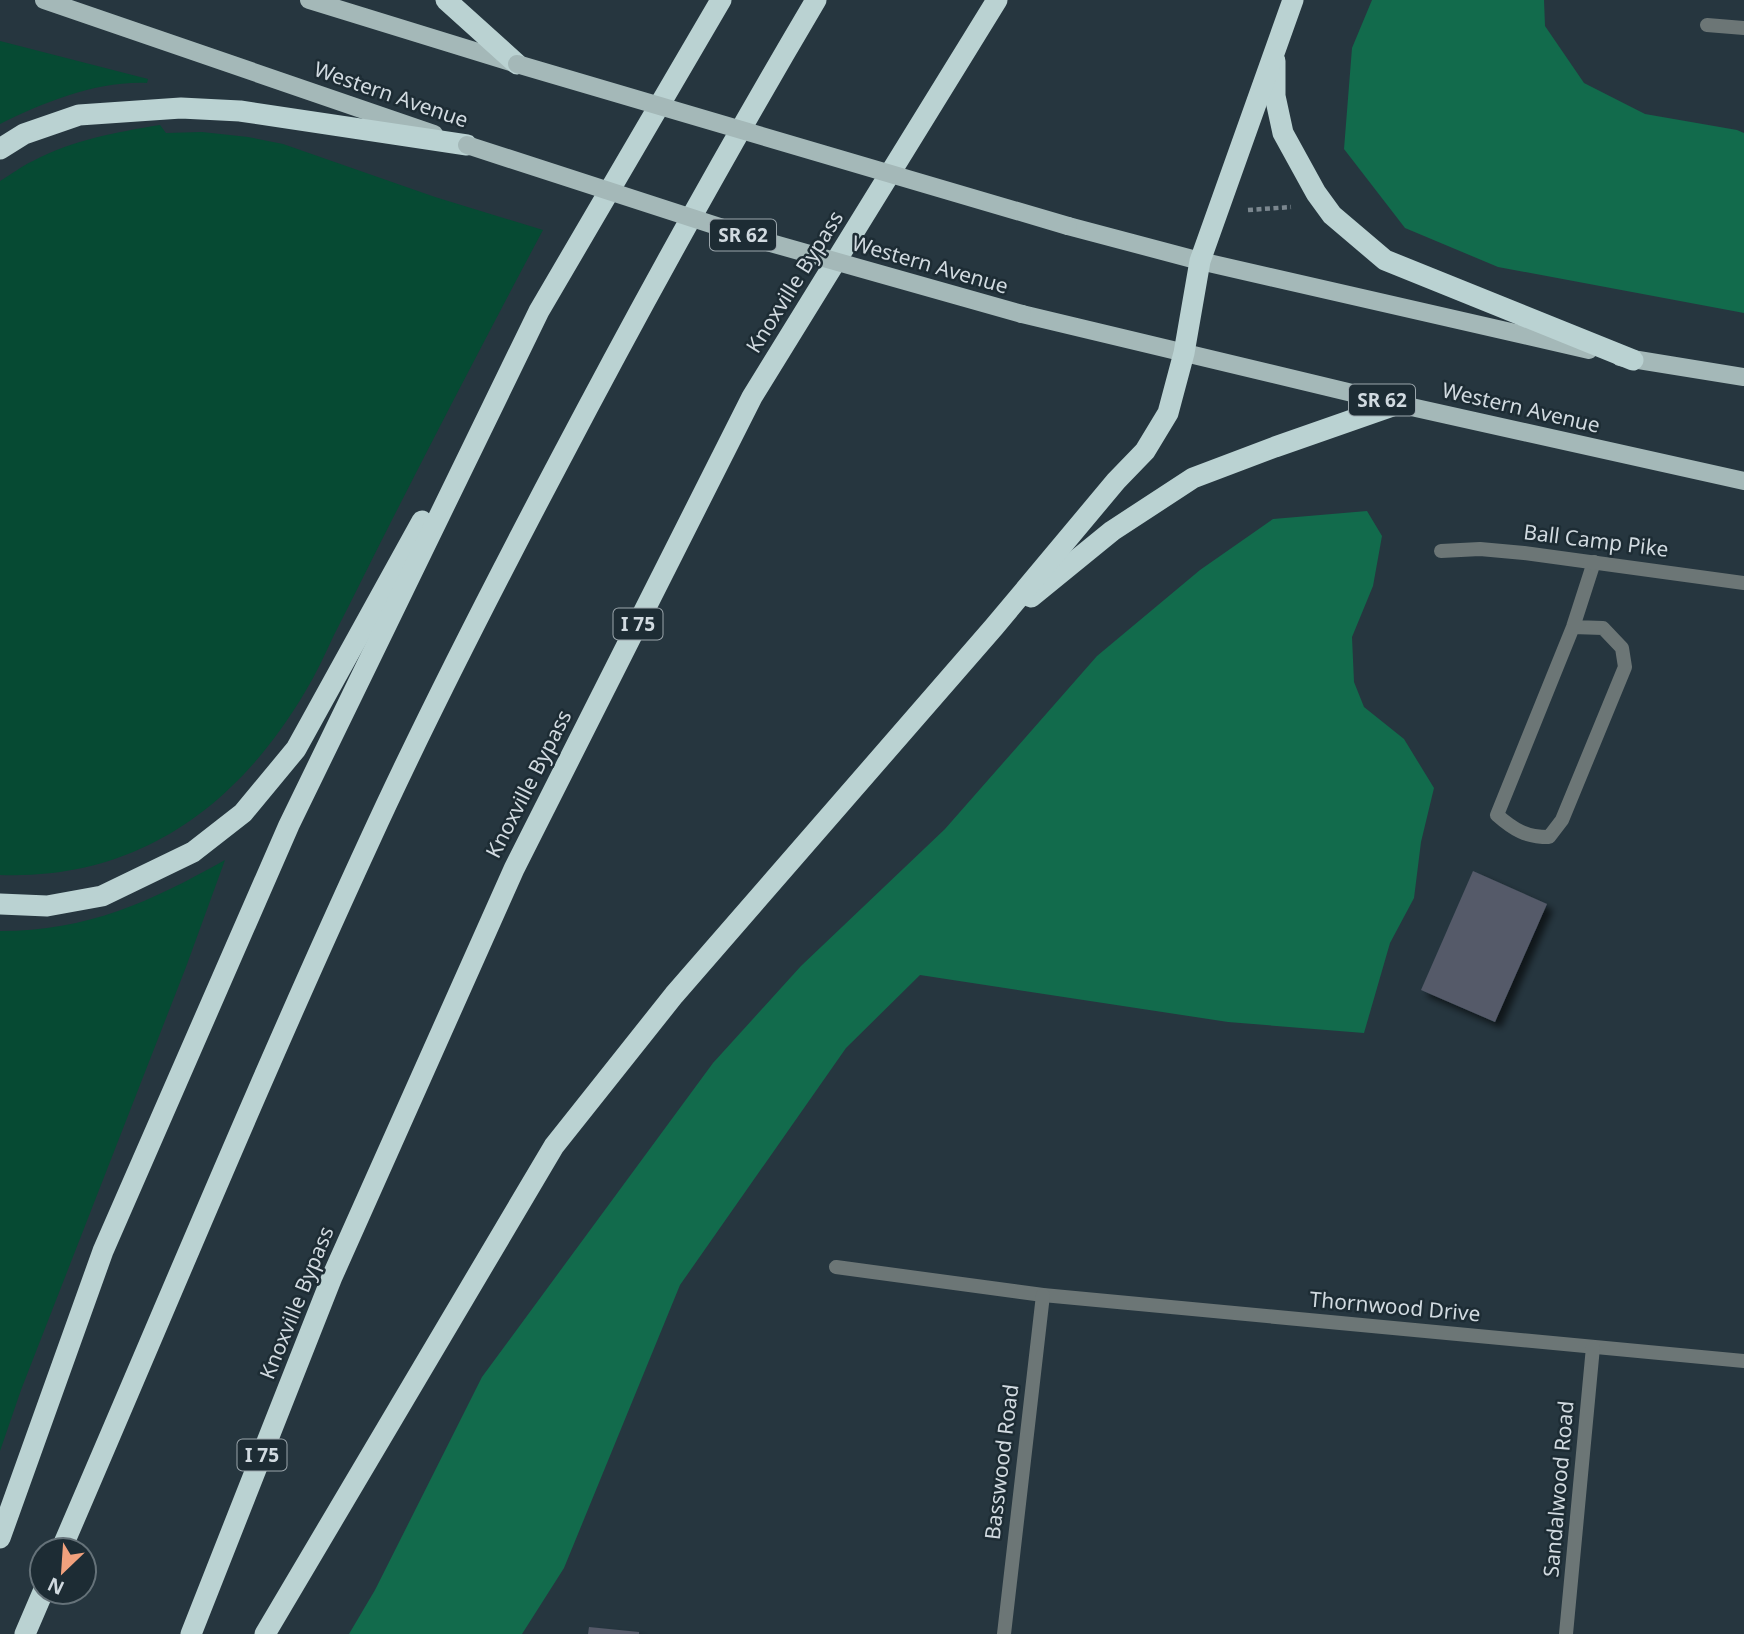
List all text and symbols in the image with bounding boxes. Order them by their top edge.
street label: Western Avenue [311,55,472,134]
street label: Knoxville Bypass [739,205,849,358]
road number: SR 62 [710,219,776,250]
street label: Western Avenue [849,228,1012,300]
street label: Western Avenue [1440,375,1603,439]
road number: SR 62 [1349,384,1415,416]
street label: Ball Camp Pike [1522,517,1670,563]
road number: I 75 [614,608,662,639]
street label: Knoxville Bypass [479,705,578,862]
street label: Knoxville Bypass [253,1222,340,1383]
street label: Thornwood Drive [1309,1285,1482,1327]
street label: Basswood Road [978,1383,1024,1541]
street label: Sandalwood Road [1536,1399,1580,1578]
road number: I 75 [238,1440,286,1470]
north arrow [28,1536,98,1606]
text: N [43,1571,68,1601]

